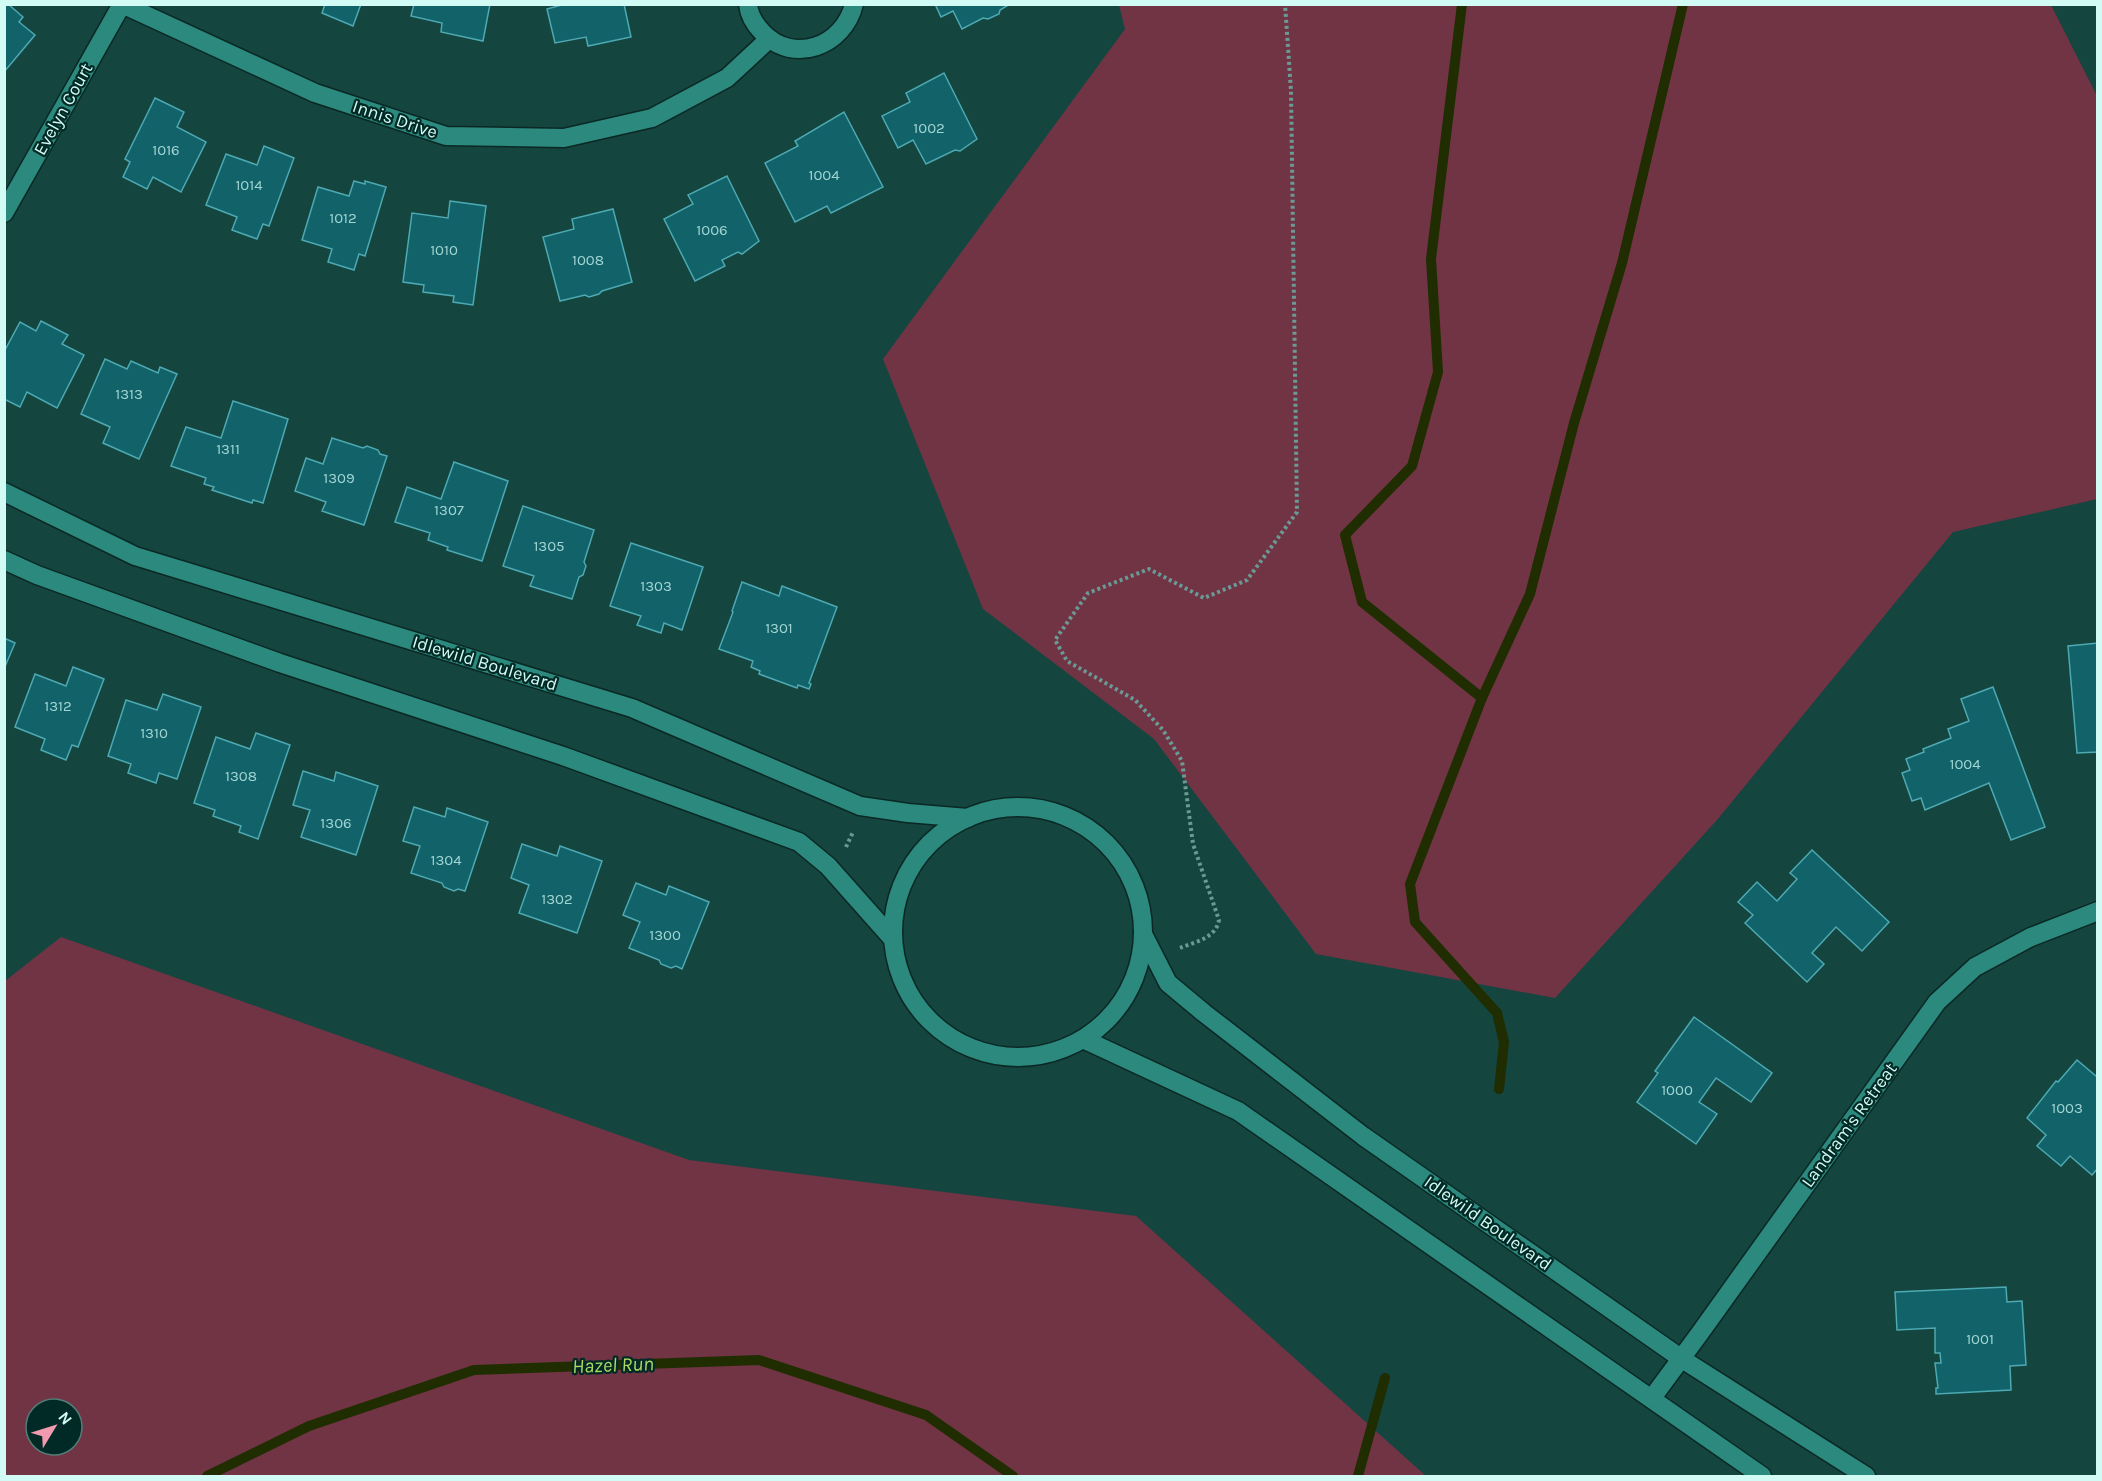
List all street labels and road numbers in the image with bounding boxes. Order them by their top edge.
street label: Evelyn Court [29,59,97,159]
street label: Innis Drive [350,95,440,143]
street label: Idlewild Boulevard [410,630,560,696]
street label: Landram's Retreat [1796,1058,1902,1192]
street label: Idlewild Boulevard [1420,1171,1556,1275]

